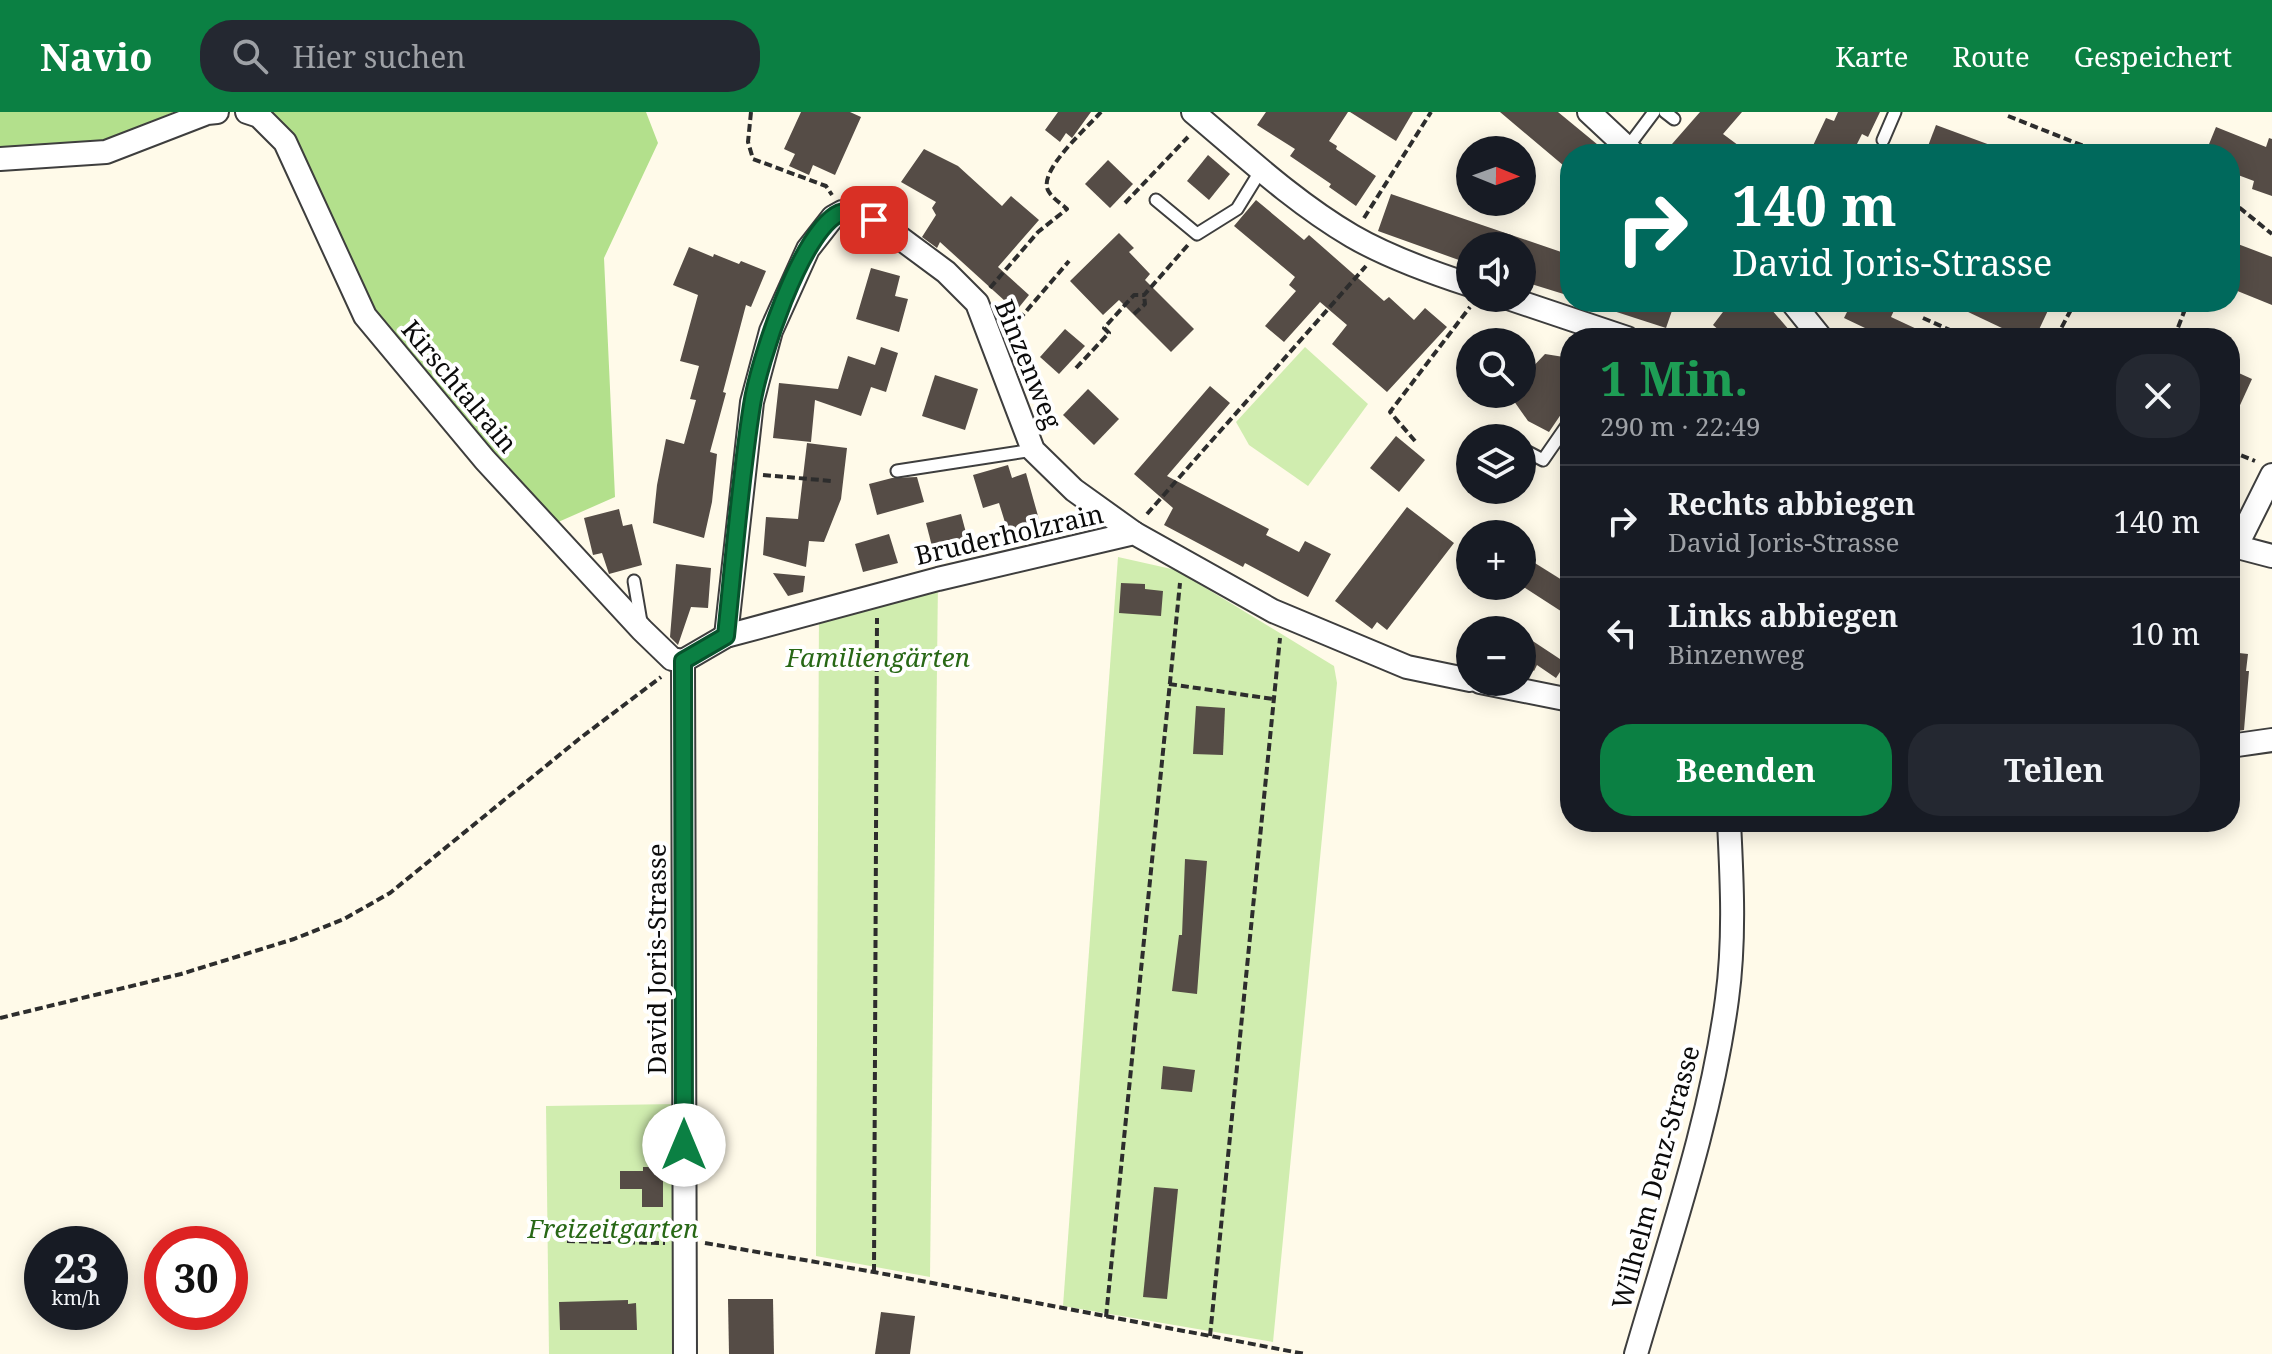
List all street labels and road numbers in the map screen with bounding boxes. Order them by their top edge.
street label: Binzenweg [987,294,1071,434]
street label: Kirschtalrain [394,312,526,460]
street label: Bruderholzrain [911,495,1107,573]
street label: David Joris-Strasse [638,843,674,1075]
street label: Wilhelm Denz-Strasse [1602,1041,1708,1313]

